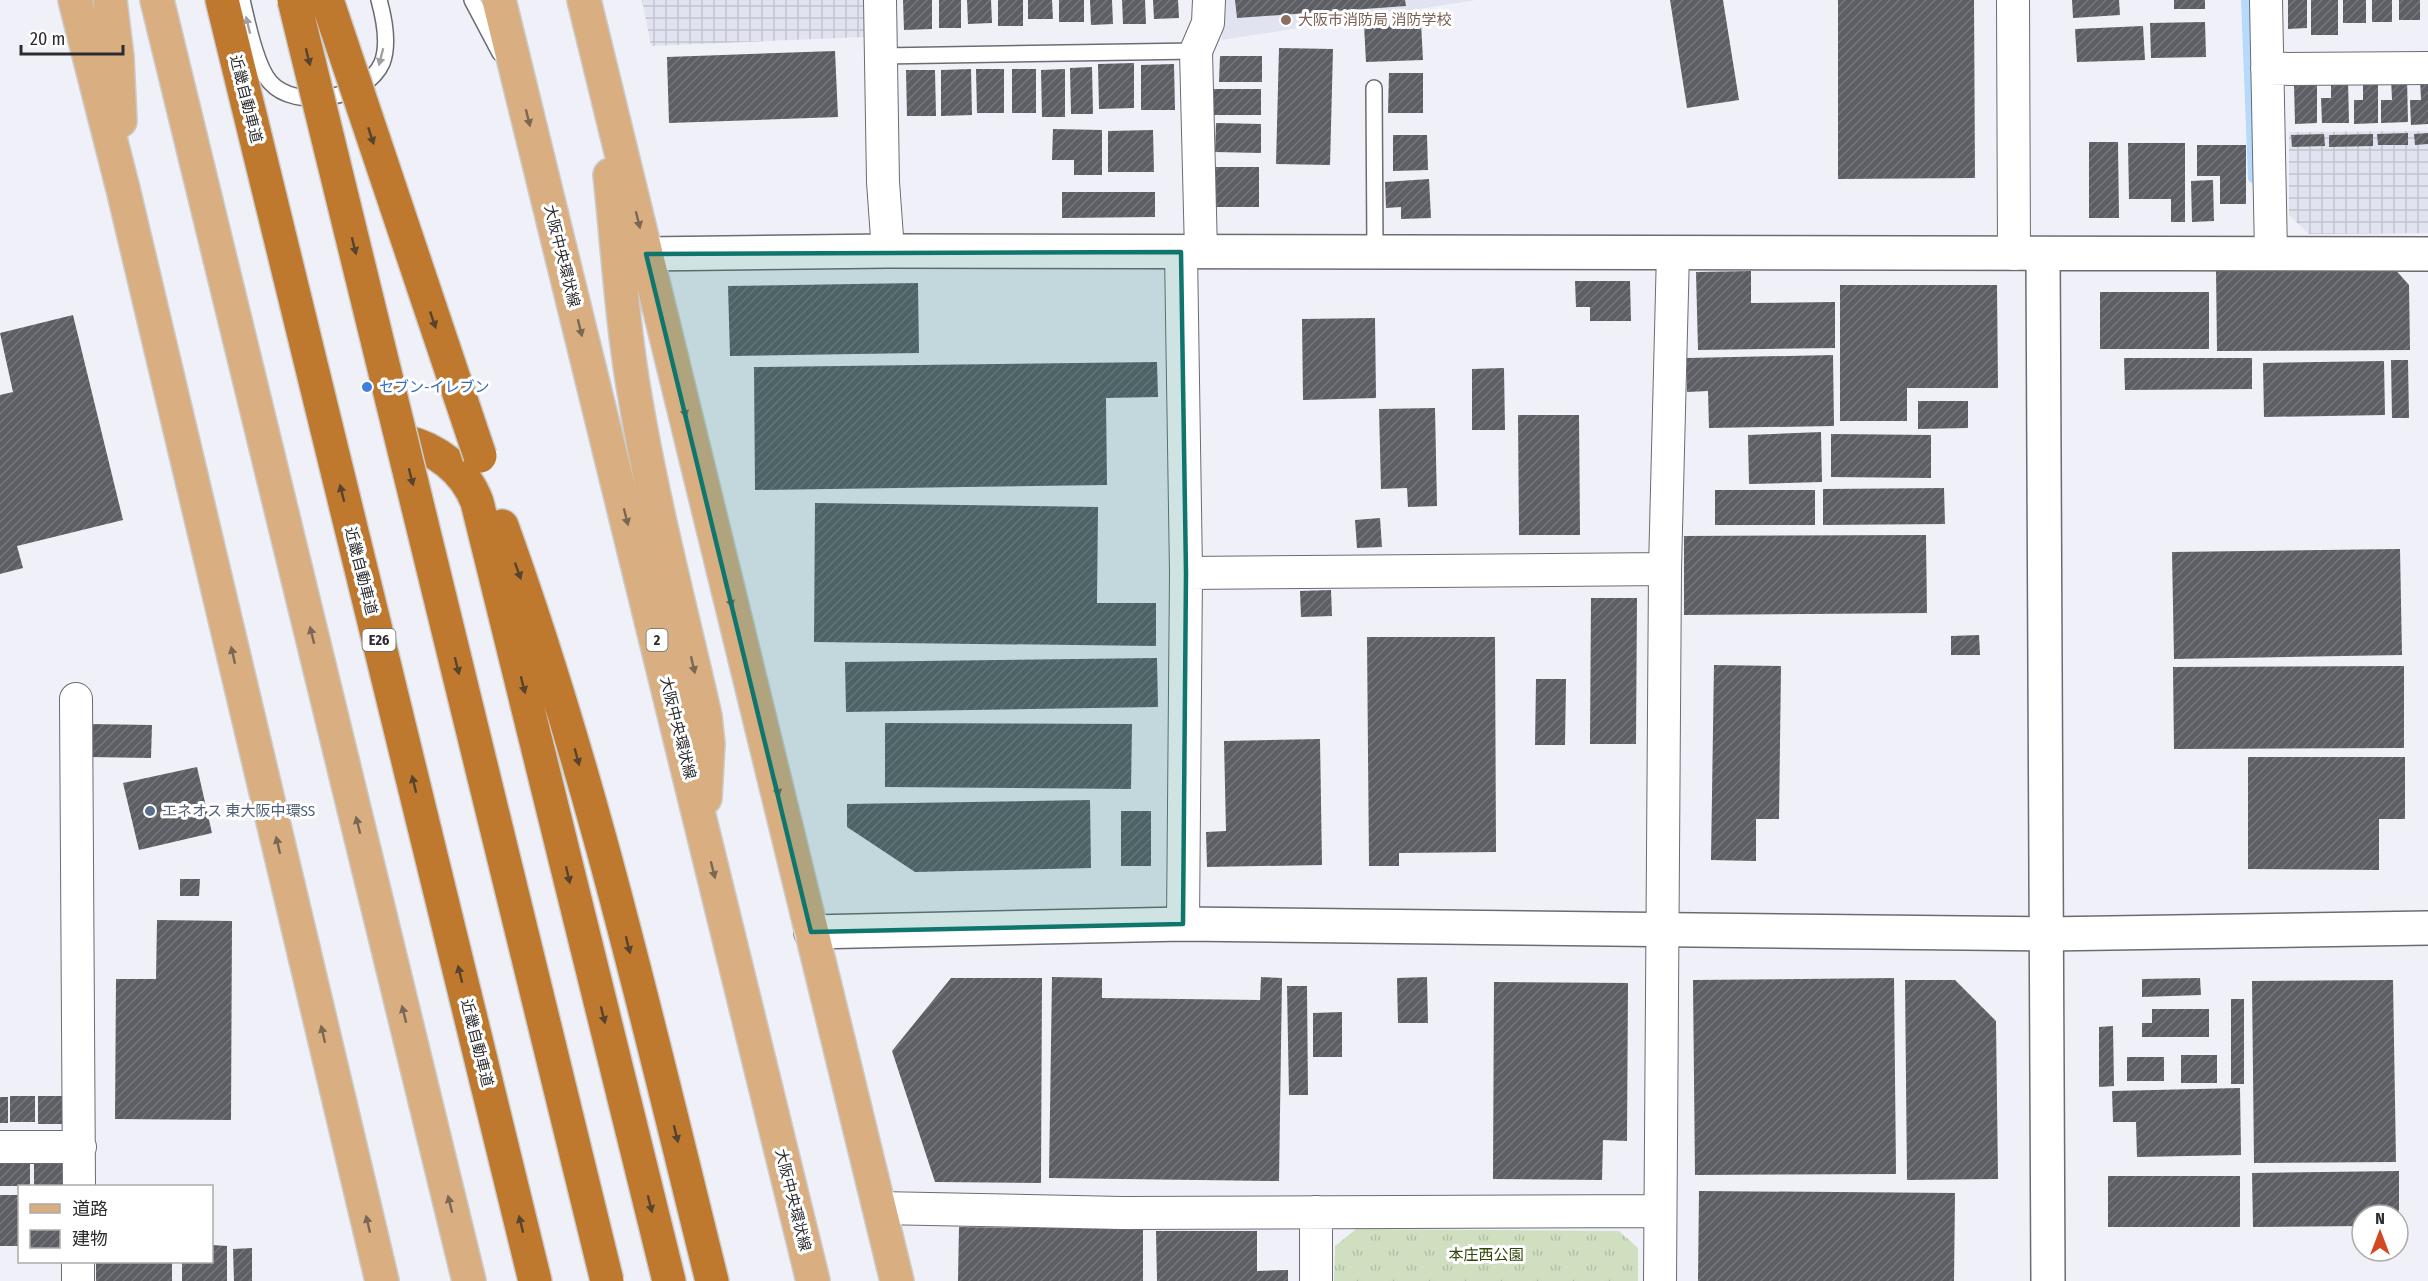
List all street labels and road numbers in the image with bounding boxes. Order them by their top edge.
street label: 近畿自動車道 [226,53,266,145]
street label: 大阪中央環状線 [541,203,583,309]
street label: 近畿自動車道 [341,525,381,617]
road number: E26 [362,629,395,651]
road number: 2 [646,629,668,651]
street label: 大阪中央環状線 [657,675,699,781]
street label: 近畿自動車道 [457,997,497,1089]
street label: 大阪中央環状線 [772,1147,814,1253]

